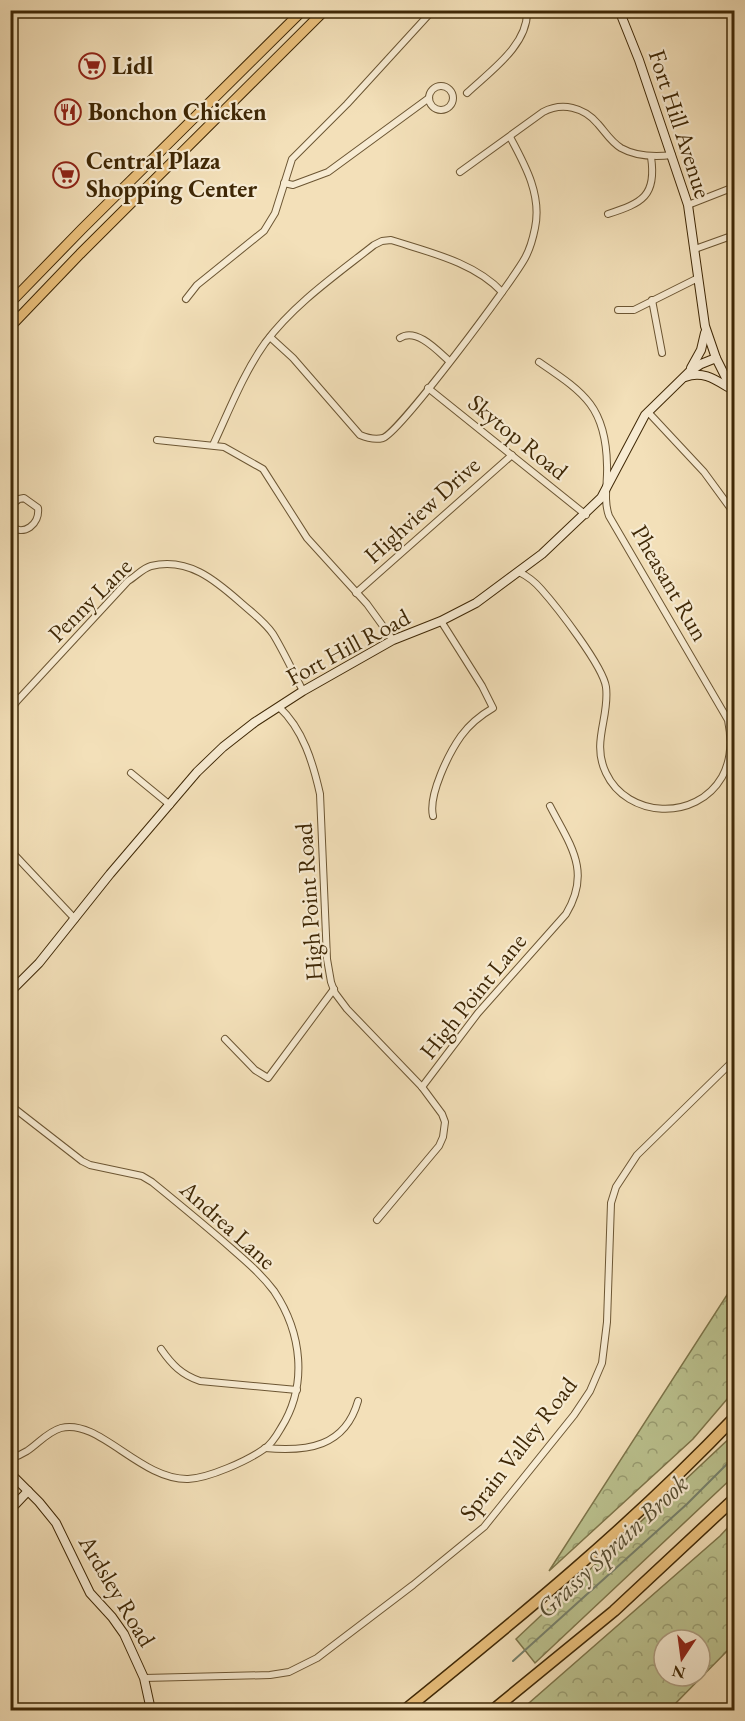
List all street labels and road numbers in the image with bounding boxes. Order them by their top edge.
street label: Fort Hill Avenue [642,46,719,202]
street label: Skytop Road [462,387,575,487]
street label: Highview Drive [357,449,486,570]
street label: Pheasant Run [625,519,716,647]
street label: Penny Lane [41,551,138,648]
street label: Fort Hill Road [281,601,416,692]
street label: High Point Road [287,821,329,982]
street label: High Point Lane [412,926,533,1065]
street label: Andrea Lane [173,1173,283,1276]
street label: Sprain Valley Road [452,1370,584,1527]
street label: Ardsley Road [71,1528,163,1653]

